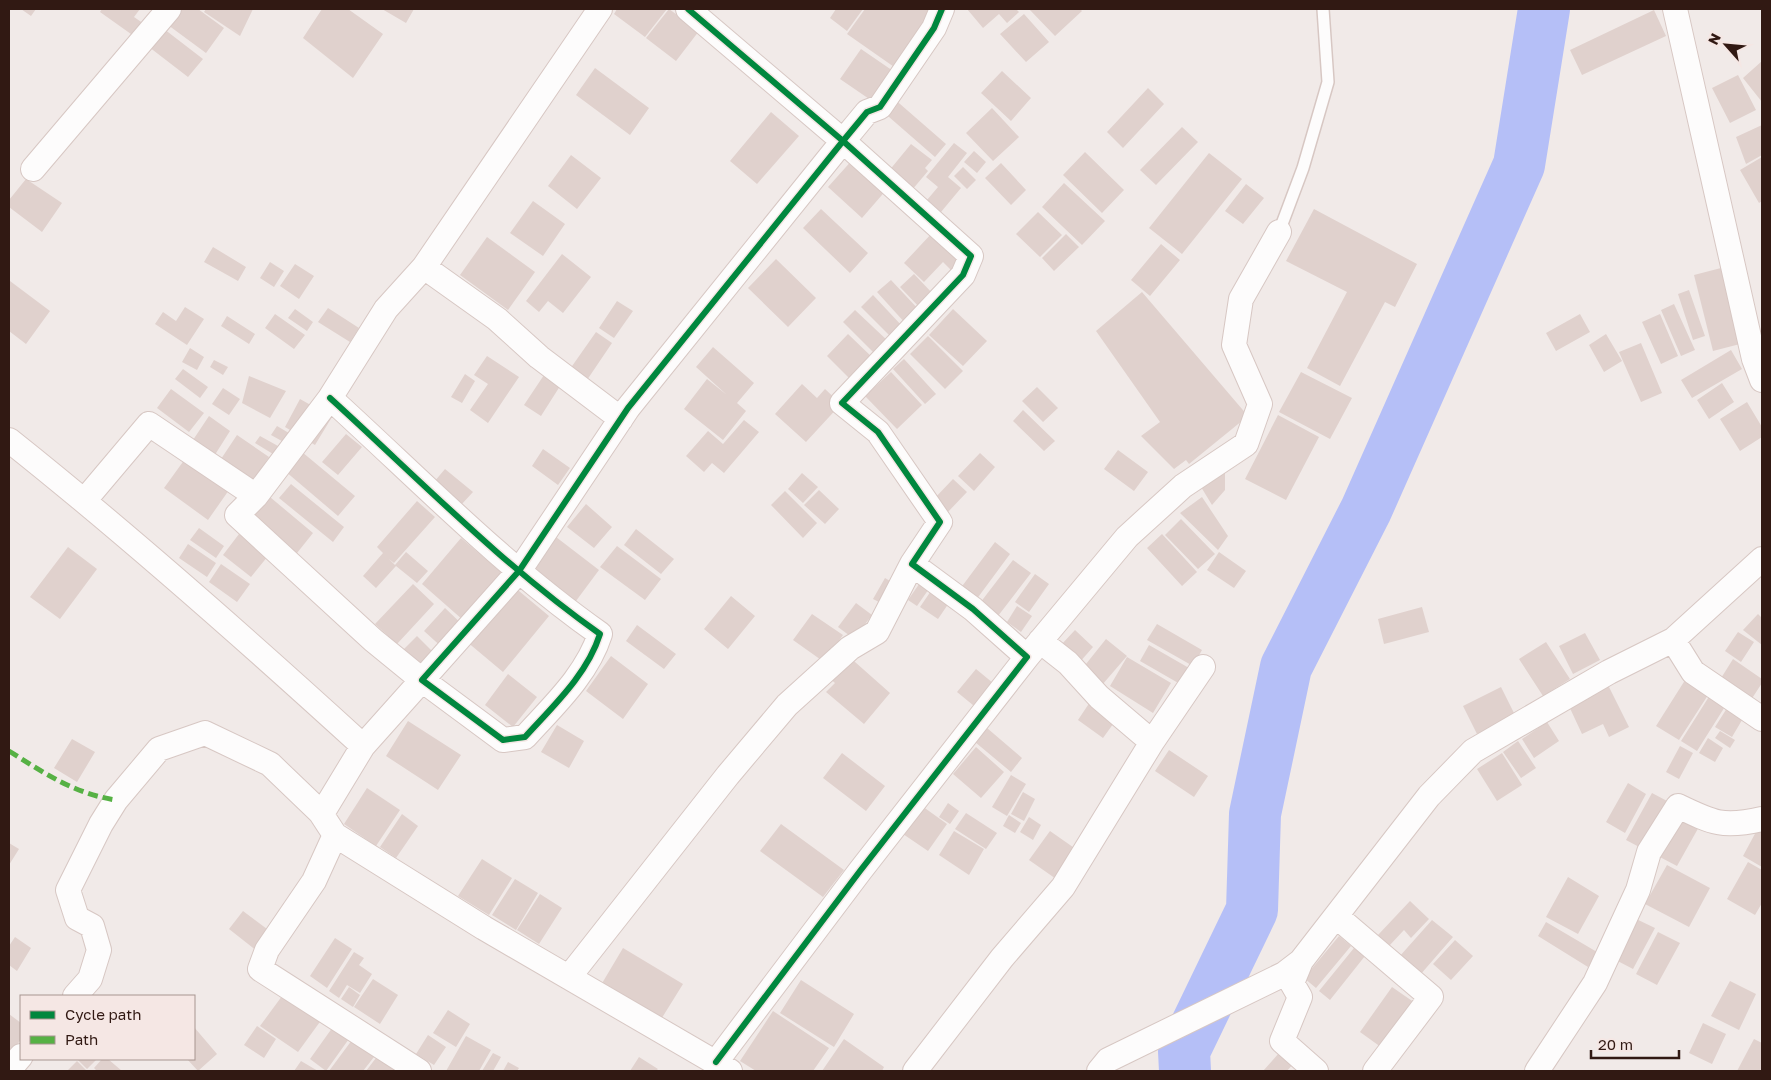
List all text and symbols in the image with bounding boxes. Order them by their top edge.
north arrow [1701,20,1751,70]
text: N [1704,30,1724,47]
legend [20,995,195,1060]
text: Cycle path [65,1005,141,1023]
scale bar [1591,1028,1678,1060]
text: Path [65,1030,98,1048]
text: 20 m [1598,1035,1633,1053]

